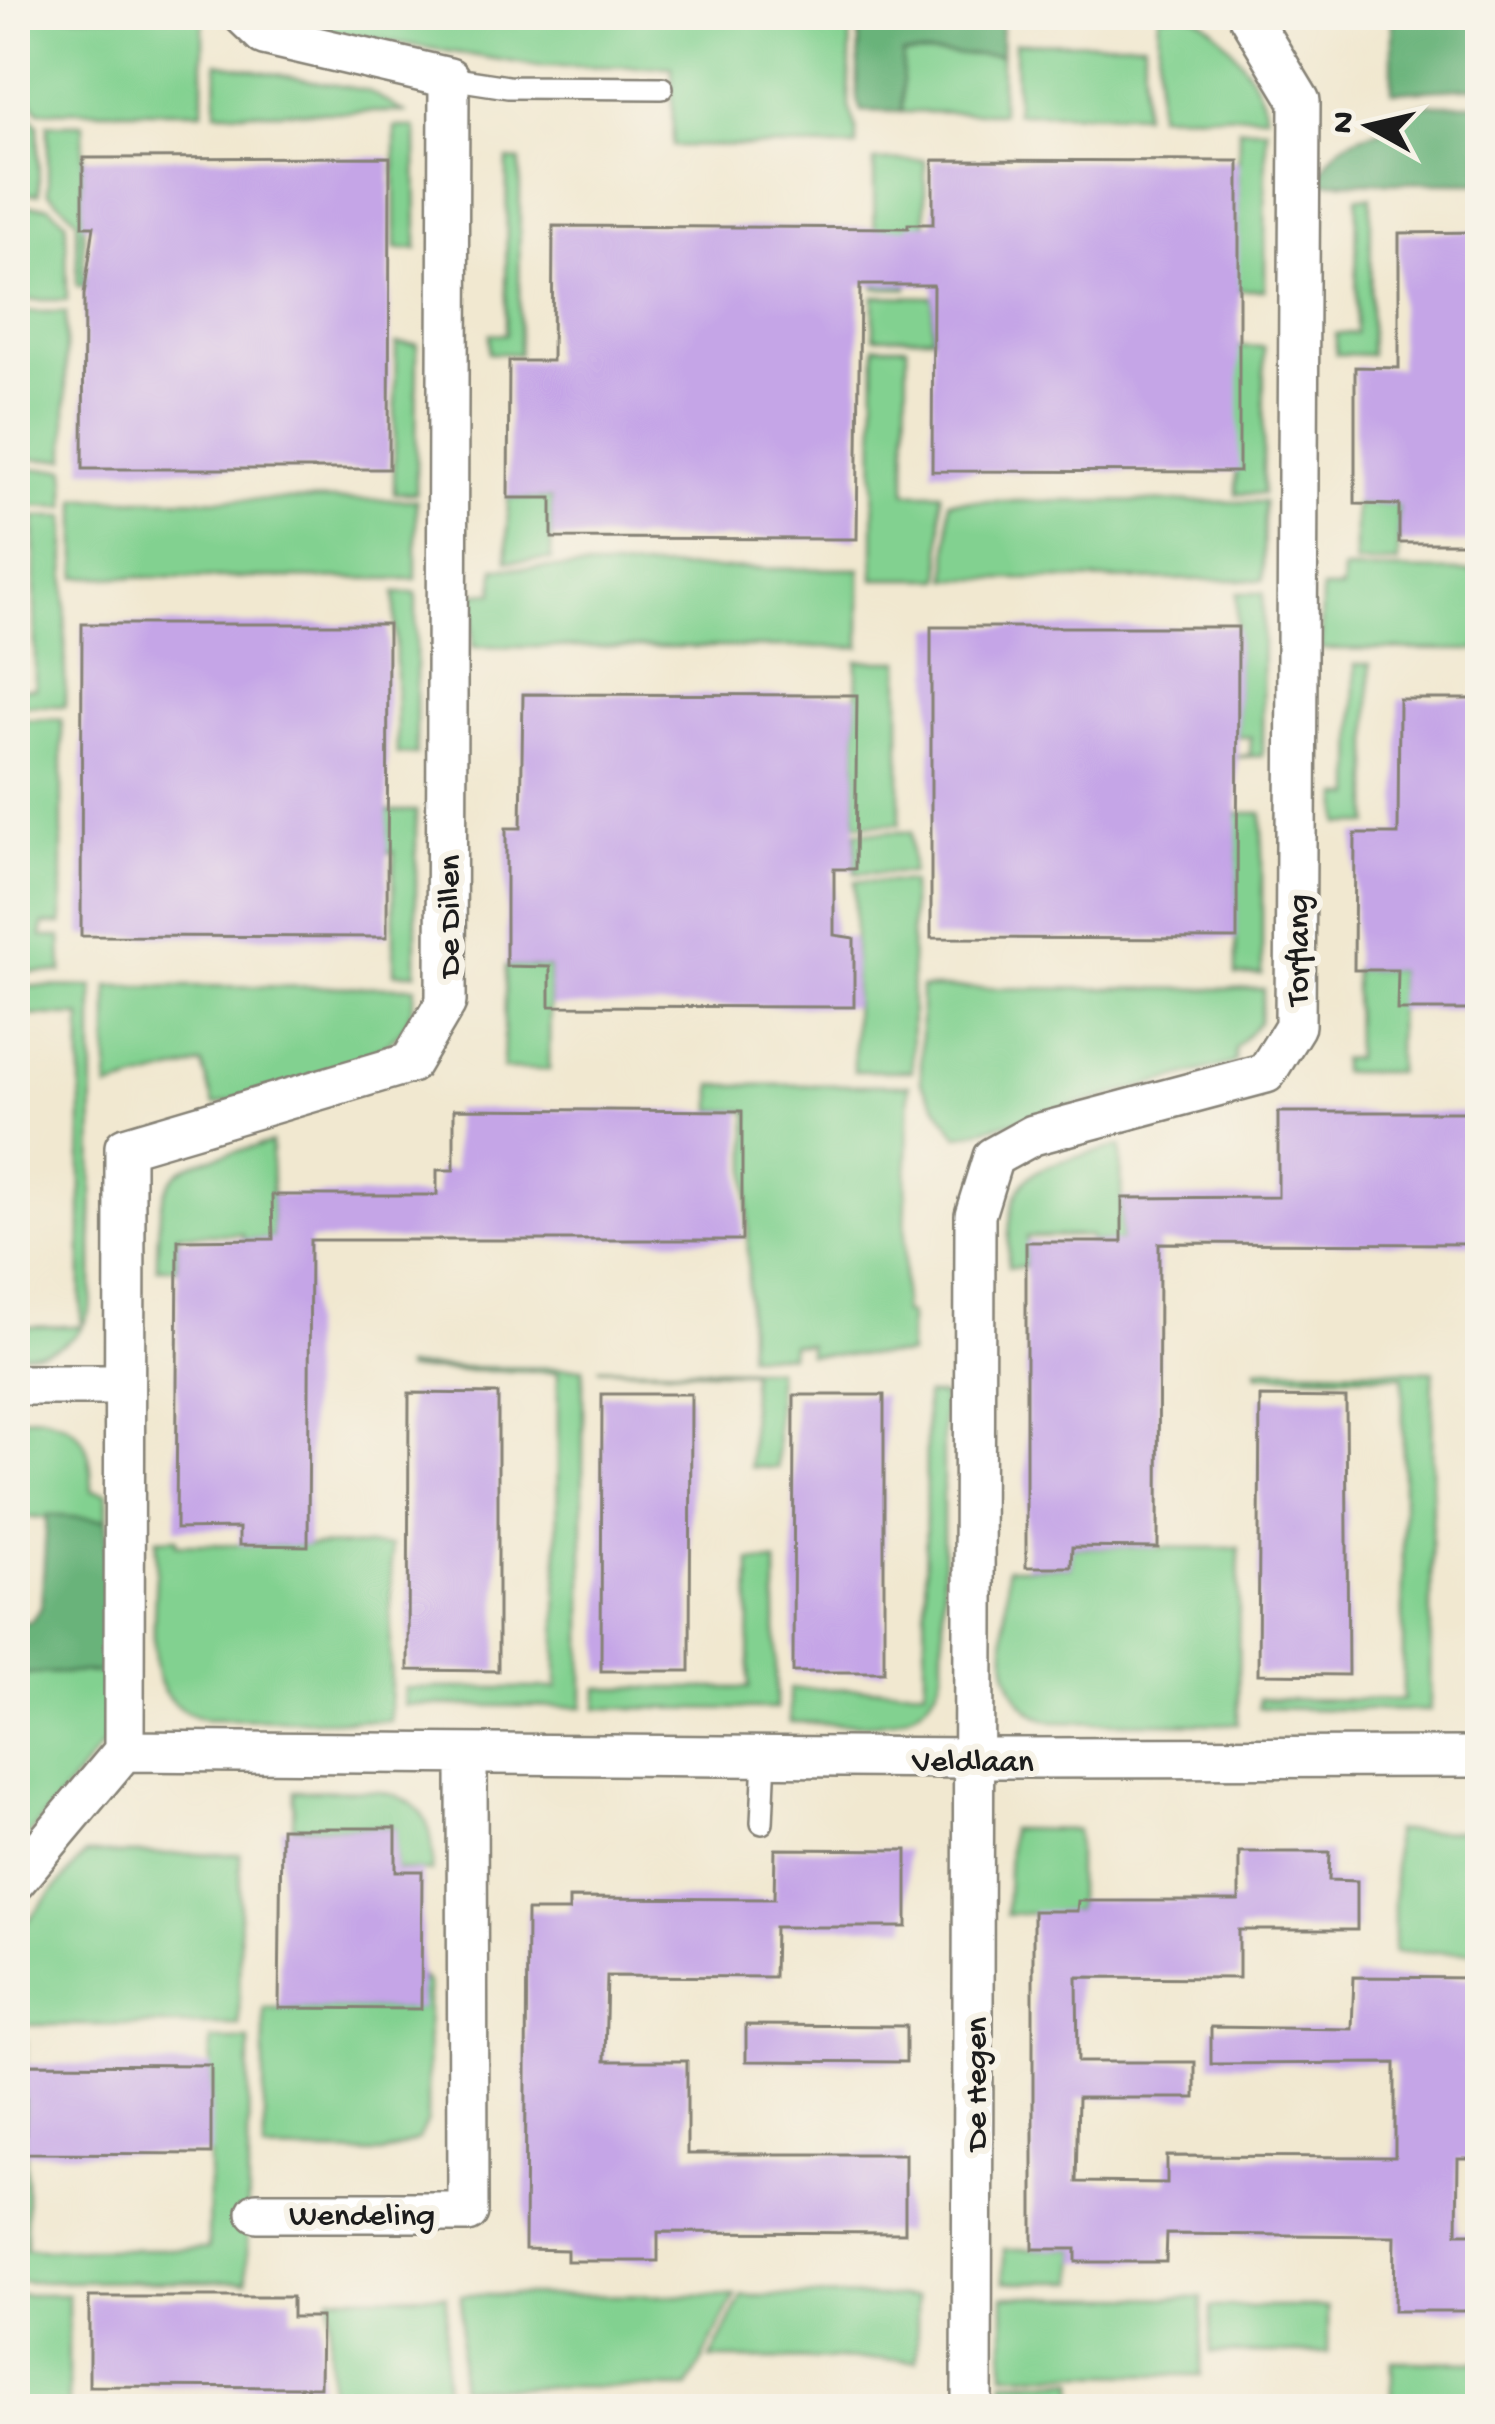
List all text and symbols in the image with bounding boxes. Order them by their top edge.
north arrow [1309,66,1429,186]
text: N [1325,109,1366,136]
street label: De Dillen [433,855,471,979]
street label: Torflang [1282,894,1320,1008]
street label: Veldlaan [911,1745,1034,1783]
street label: De Hegen [960,2017,998,2153]
street label: Wendeling [289,2199,435,2237]

